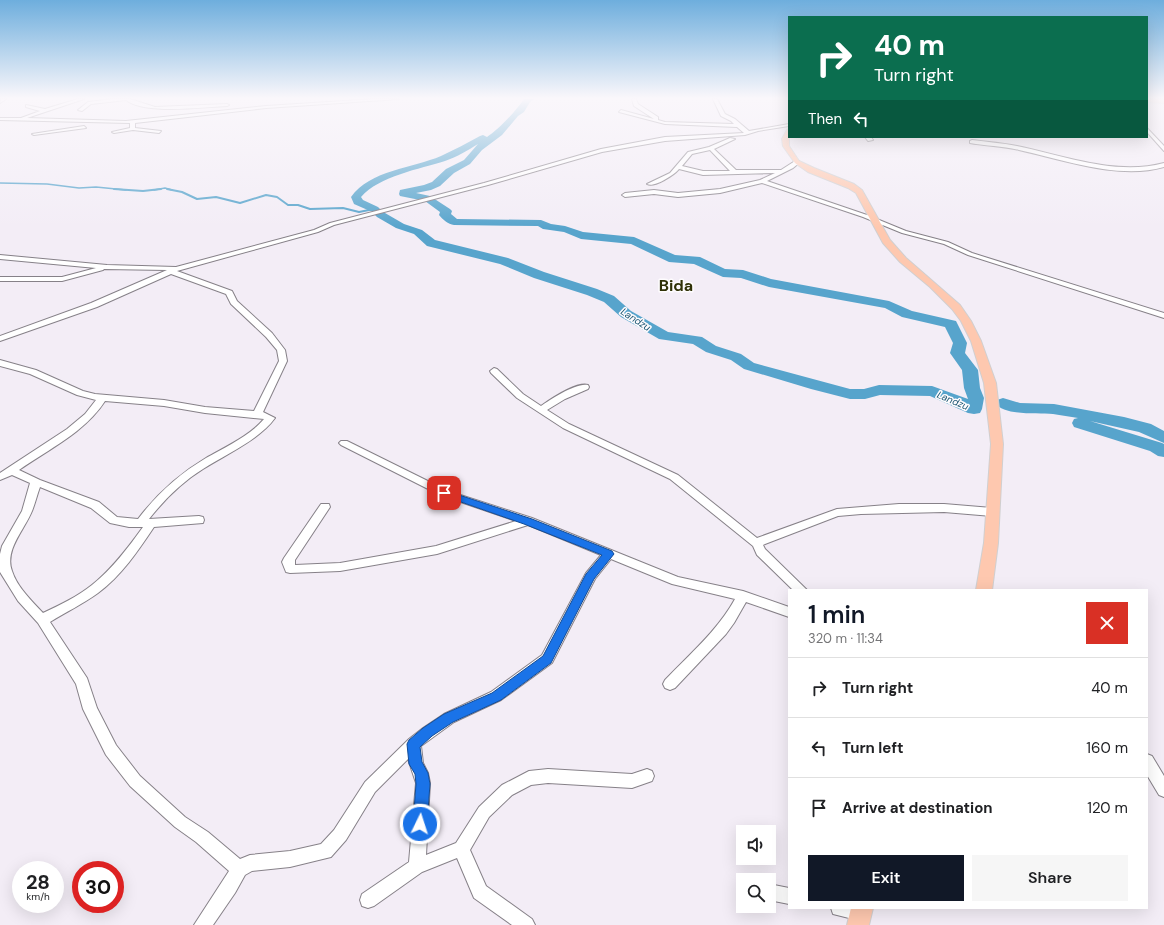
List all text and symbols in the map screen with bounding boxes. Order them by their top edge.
text: 40 m [874,27,945,64]
icon: right [808,32,860,84]
text: Turn right [874,63,954,87]
icon: left [850,108,872,130]
text: Then [808,109,842,129]
district label: Bida [659,275,693,296]
water label: Landzu [618,305,653,334]
water label: Landzu [935,388,971,413]
pin [427,476,461,510]
icon: arrive [433,482,455,504]
text: 1 min [808,599,865,630]
button: close [1086,602,1128,644]
text: 320 m · 11:34 [808,630,883,647]
icon: right [808,677,830,699]
text: Turn right [842,678,913,698]
text: 40 m [1091,678,1128,698]
icon: left [808,737,830,759]
text: Turn left [842,738,903,758]
text: 160 m [1086,738,1128,758]
icon: arrive [808,797,830,819]
text: Arrive at destination [842,798,993,818]
text: 120 m [1087,798,1128,818]
position arrow [399,803,441,845]
map controls [736,825,776,913]
button: sound [736,825,776,865]
button: Exit [808,855,964,901]
button: Share [972,855,1128,901]
speed limit sign: 30 [72,861,124,913]
text: 28 [26,869,50,895]
button: search [736,873,776,913]
text: km/h [26,890,50,903]

